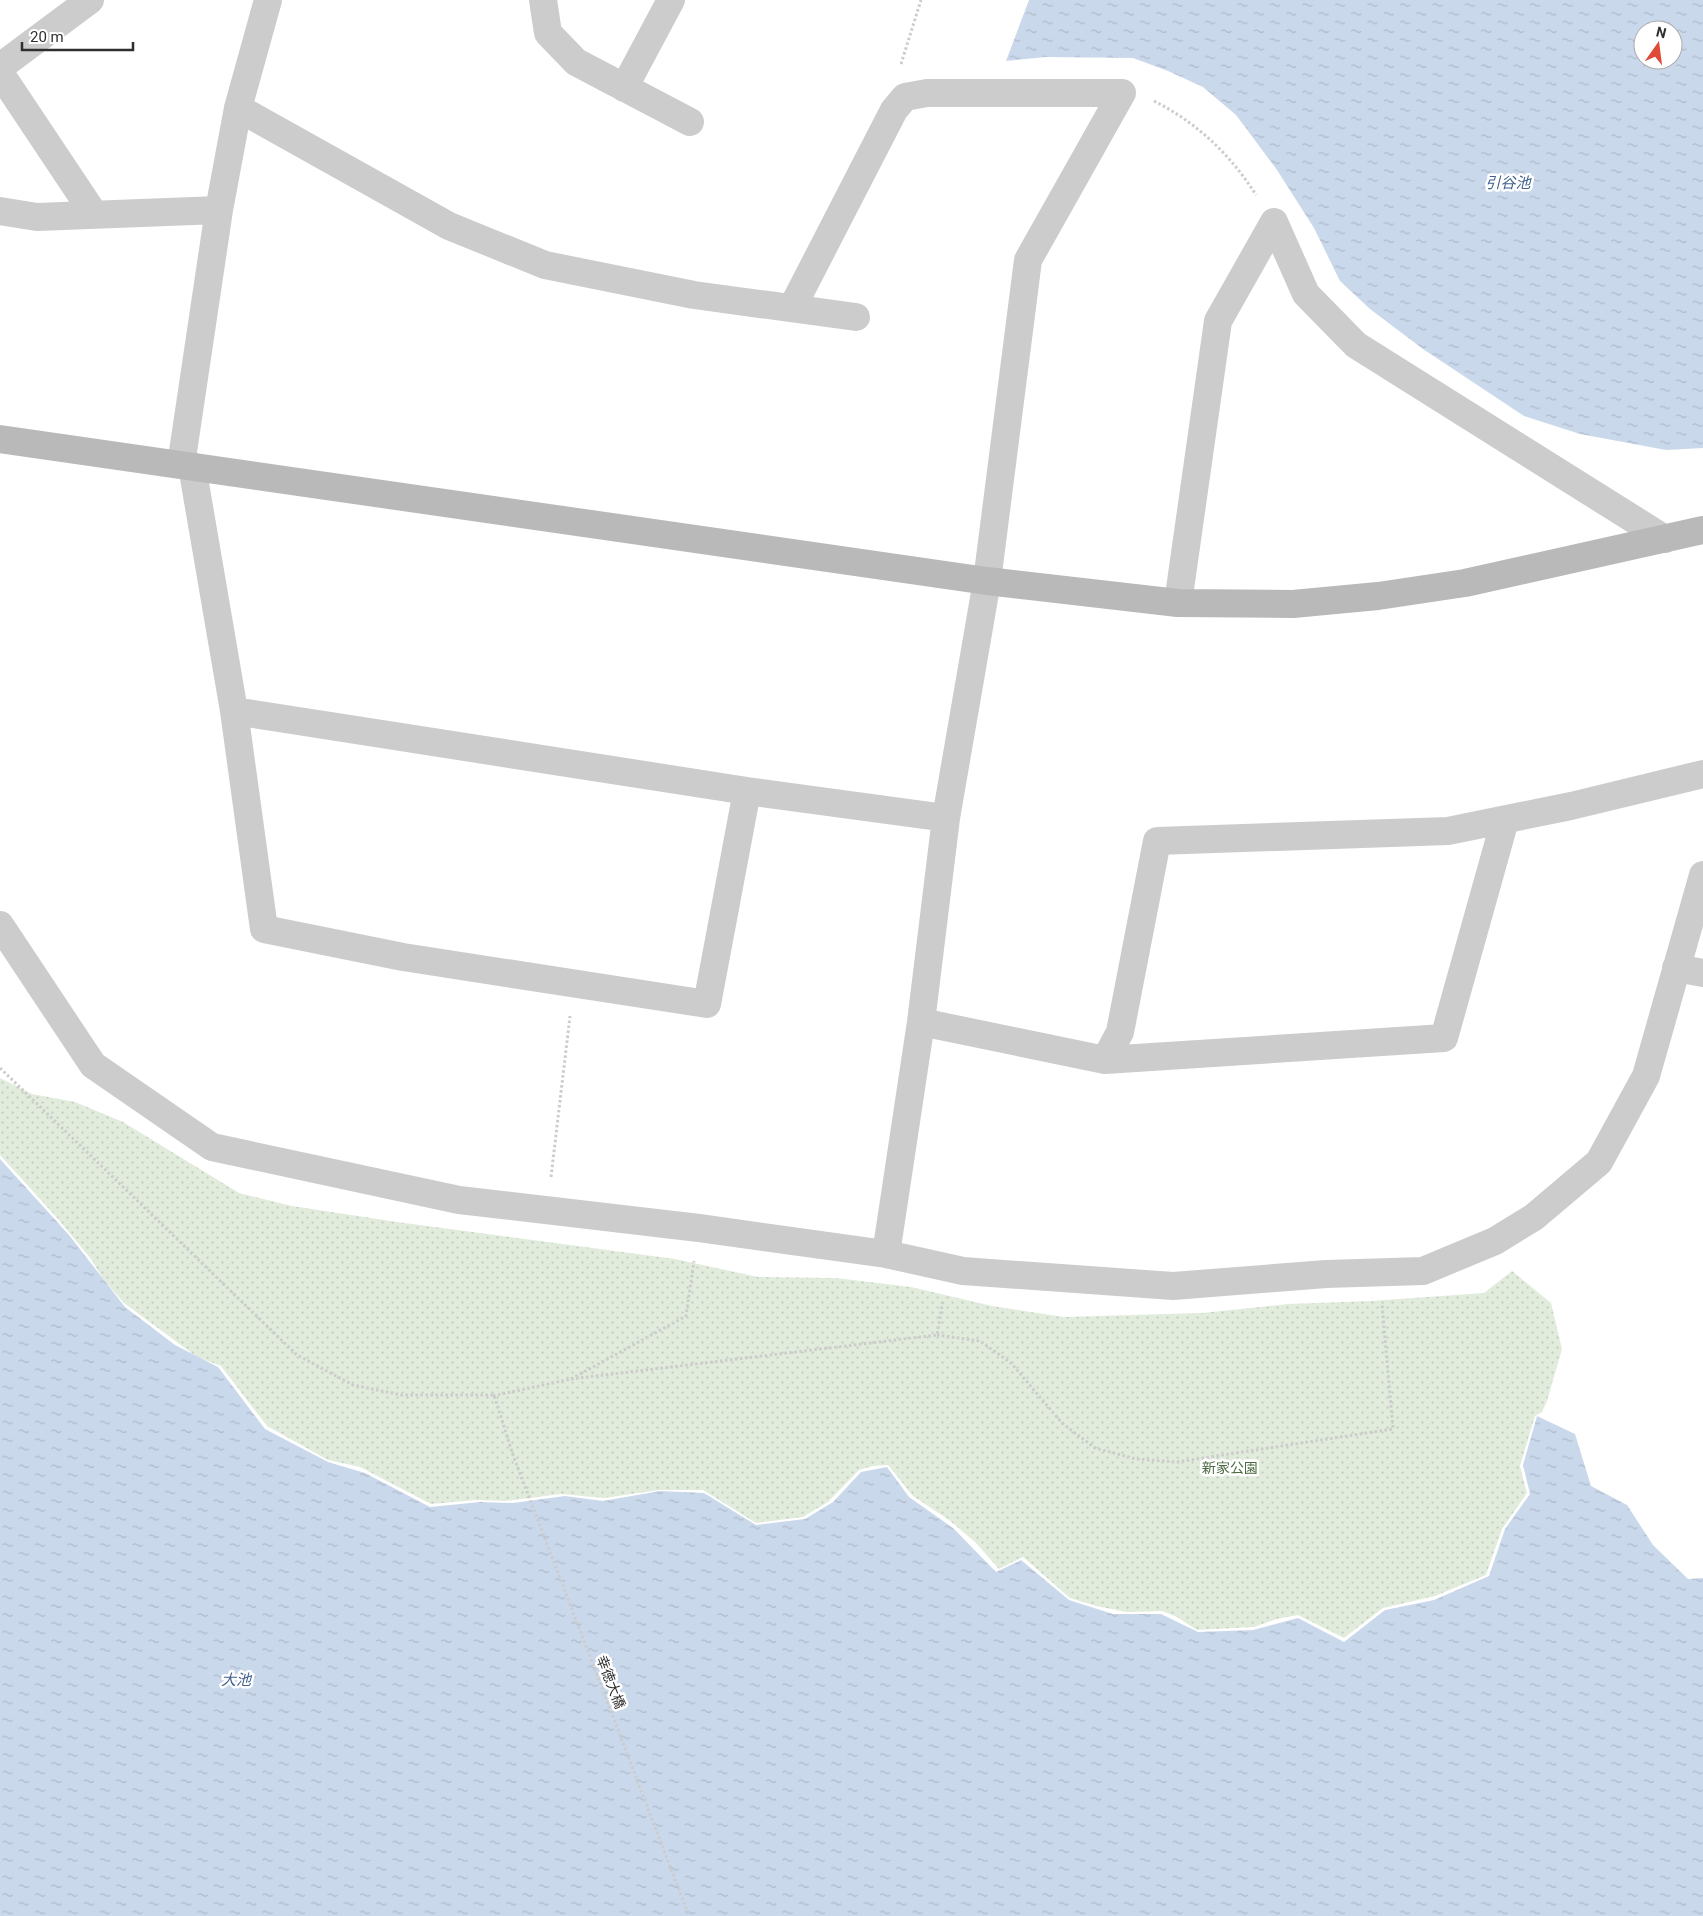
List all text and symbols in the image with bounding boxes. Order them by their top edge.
scale bar [22,20,134,52]
north arrow [1633,20,1683,70]
text: N [1654,23,1668,41]
text: 20 m [30,28,64,46]
water label: 引谷池 [1485,174,1532,192]
park label: 新家公園 [1202,1460,1258,1476]
street label: 幸徳大橋 [593,1653,629,1711]
water label: 大池 [221,1671,253,1689]

